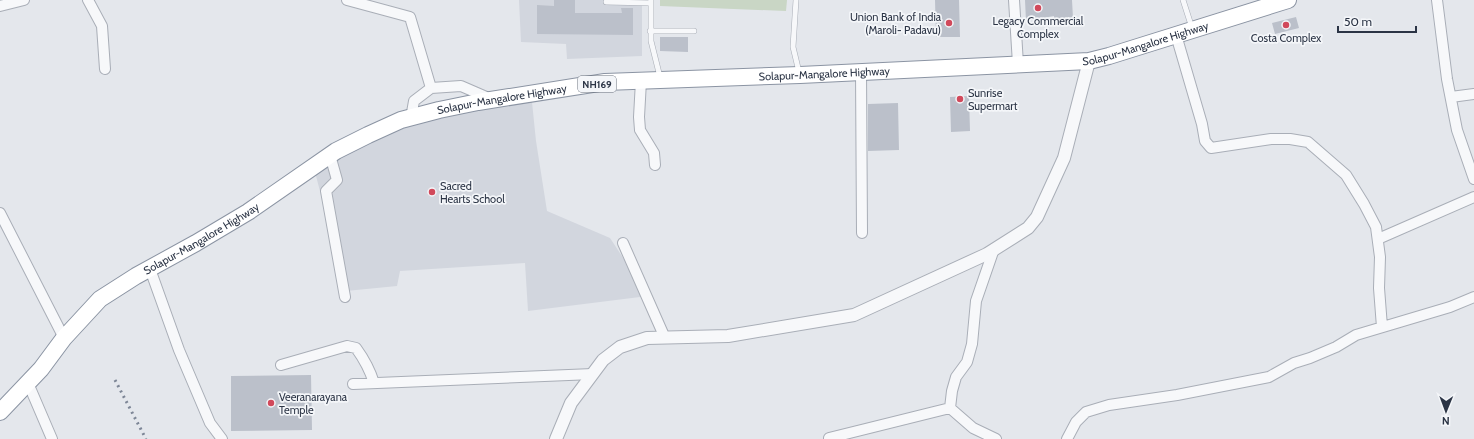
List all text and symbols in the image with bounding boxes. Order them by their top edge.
marker: Legacy Commercial Complex [1033,3,1043,13]
scale bar [1338,8,1416,34]
place label: Union Bank of India (Maroli- Padavu) [850,10,942,37]
place label: Legacy Commercial Complex [993,14,1084,41]
text: 50 m [1344,14,1372,29]
marker: Union Bank of India (Maroli- Padavu) [944,18,954,28]
street label: Solapur-Mangalore Highway [1082,18,1211,68]
marker: Costa Complex [1281,20,1291,30]
place label: Costa Complex [1251,31,1322,45]
street label: Solapur-Mangalore Highway [758,64,891,83]
road number: NH169 [578,76,616,92]
street label: Solapur-Mangalore Highway [436,81,568,117]
place label: Sunrise Supermart [968,86,1018,113]
marker: Sunrise Supermart [955,94,965,104]
place label: Sacred Hearts School [440,179,505,206]
marker: Sacred Hearts School [427,187,437,197]
street label: Solapur-Mangalore Highway [141,199,262,278]
place label: Veeranarayana Temple [279,390,348,417]
north arrow [1426,391,1466,431]
marker: Veeranarayana Temple [266,398,276,408]
text: N [1442,414,1450,428]

